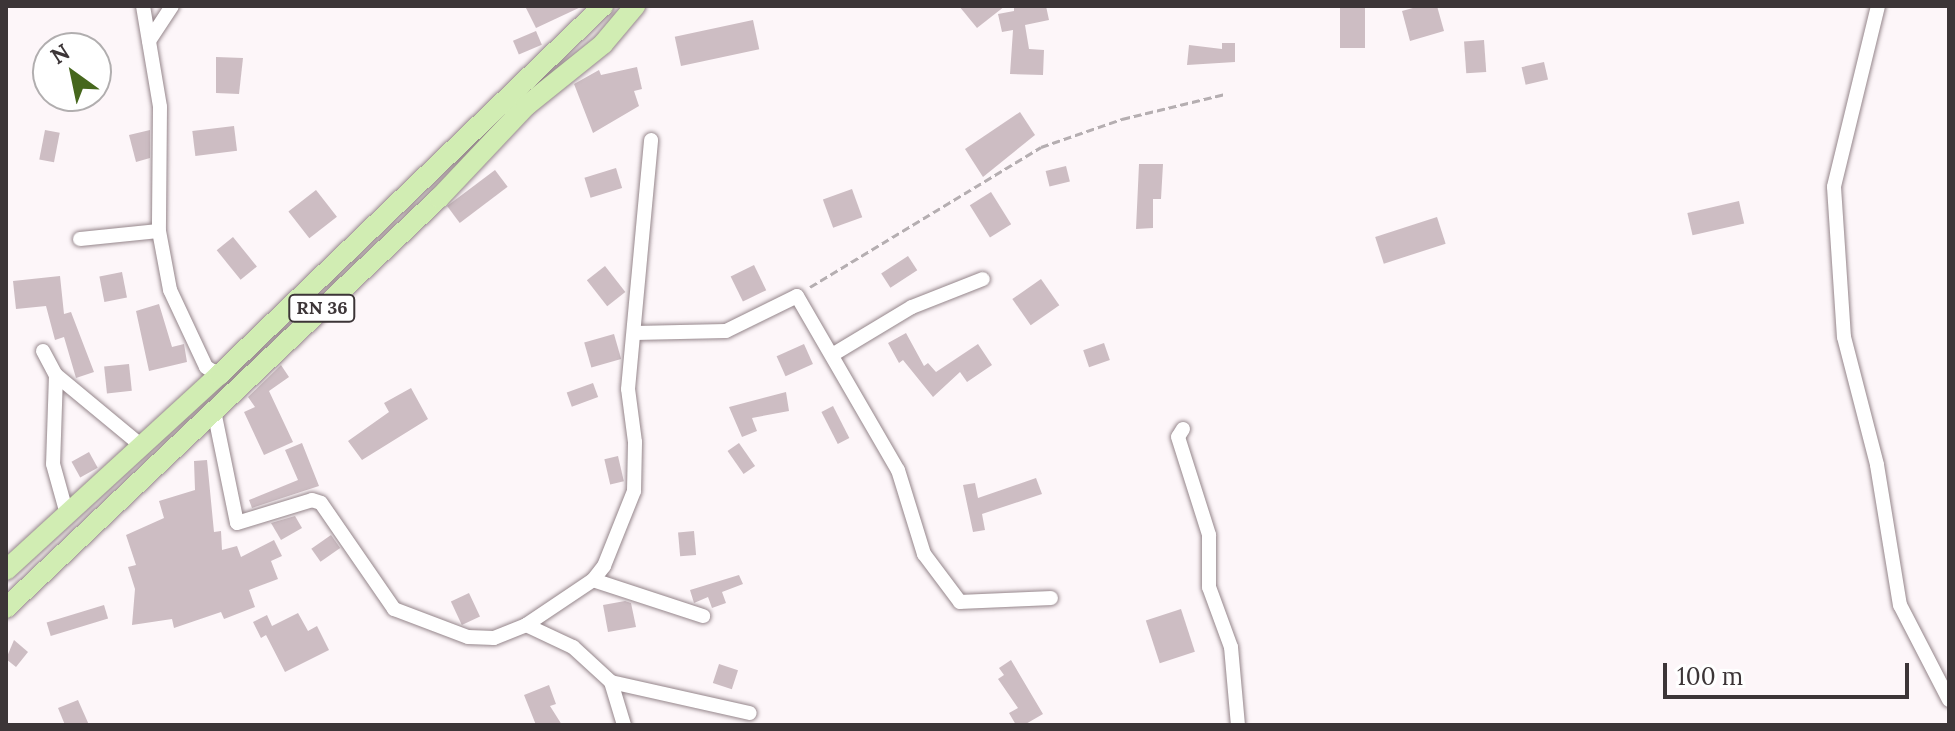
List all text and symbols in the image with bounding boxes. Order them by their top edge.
north arrow [32,32,112,112]
text: N [45,37,75,70]
road number: RN 36 [288,294,356,322]
scale bar [1667,647,1913,697]
text: 100 m [1677,661,1743,692]

